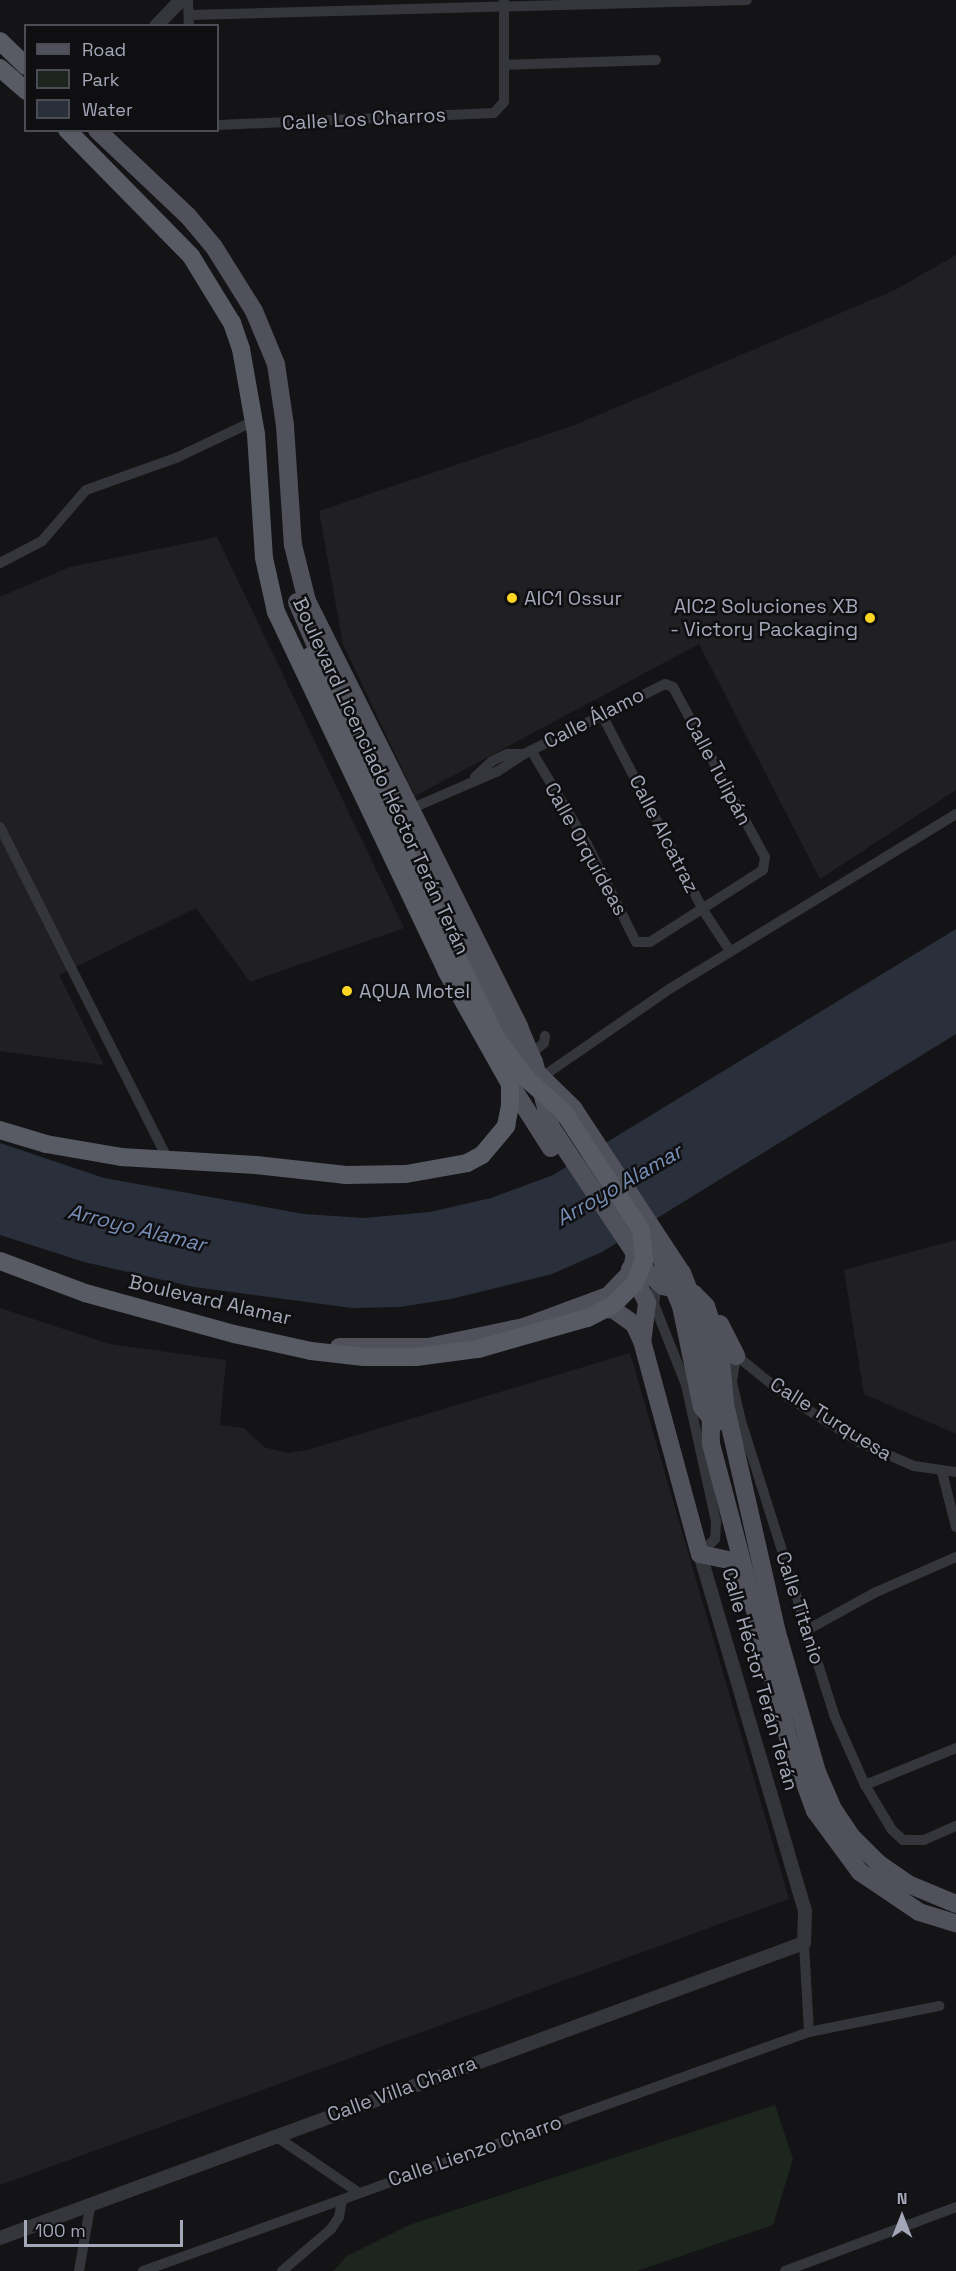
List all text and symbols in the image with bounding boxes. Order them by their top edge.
legend [24,24,219,132]
text: Road [82,38,126,61]
text: Park [82,68,119,91]
text: Water [82,98,133,121]
street label: Calle Los Charros [281,103,447,135]
place label: AIC1 Ossur [524,586,622,610]
marker: AIC1 Ossur [505,591,519,605]
street label: Boulevard Licenciado Héctor Terán Terán [287,593,475,959]
place label: AIC2 Soluciones XB - Victory Packaging [669,594,858,641]
marker: AIC2 Soluciones XB - Victory Packaging [863,611,877,625]
street label: Calle Álamo [540,682,648,754]
street label: Calle Tulipán [679,712,757,830]
street label: Calle Alcatraz [624,771,704,897]
street label: Calle Orquídeas [540,778,632,920]
place label: AQUA Motel [359,979,470,1003]
marker: AQUA Motel [340,984,354,998]
water label: Arroyo Alamar [551,1139,687,1231]
water label: Arroyo Alamar [65,1199,209,1257]
street label: Boulevard Alamar [126,1270,294,1330]
street label: Calle Turquesa [765,1372,897,1466]
street label: Calle Titanio [770,1548,830,1668]
street label: Calle Héctor Terán Terán [717,1564,803,1794]
street label: Calle Villa Charra [324,2051,480,2127]
street label: Calle Lienzo Charro [385,2110,565,2192]
north arrow [872,2187,932,2247]
text: N [897,2188,907,2209]
scale bar [27,2208,186,2246]
text: 100 m [35,2219,86,2242]

